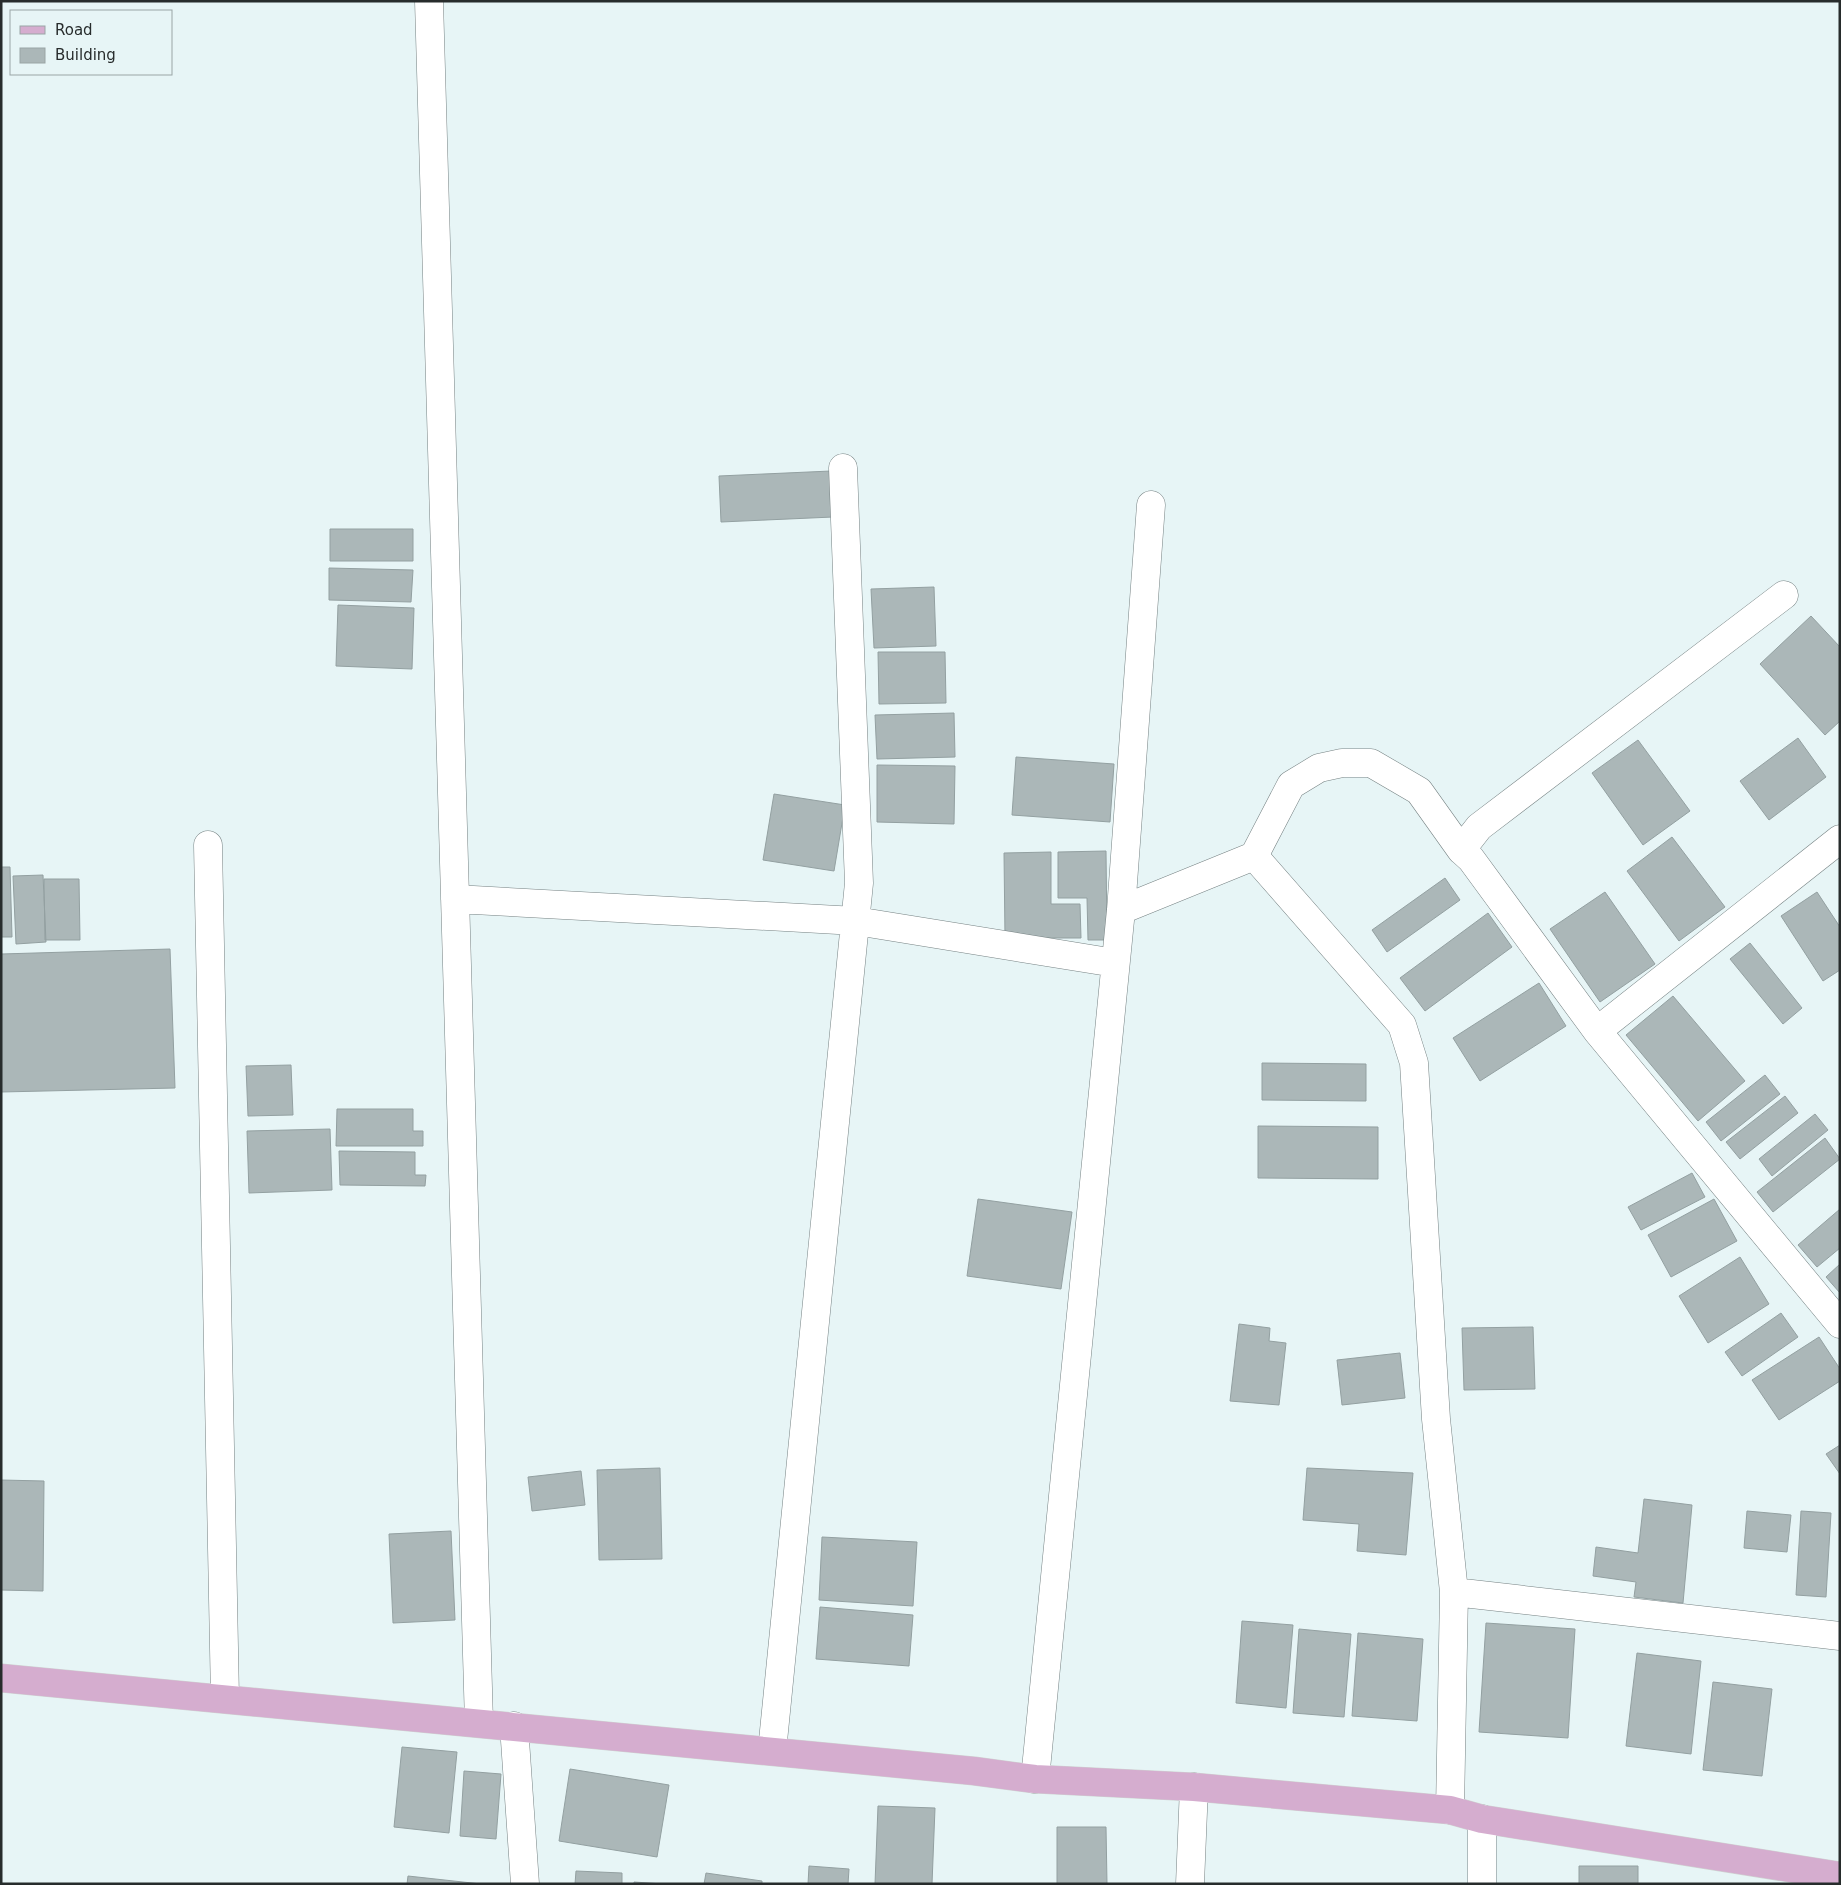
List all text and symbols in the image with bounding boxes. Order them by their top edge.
legend [10,10,172,75]
text: Road [55,21,93,39]
text: Building [55,46,116,64]

